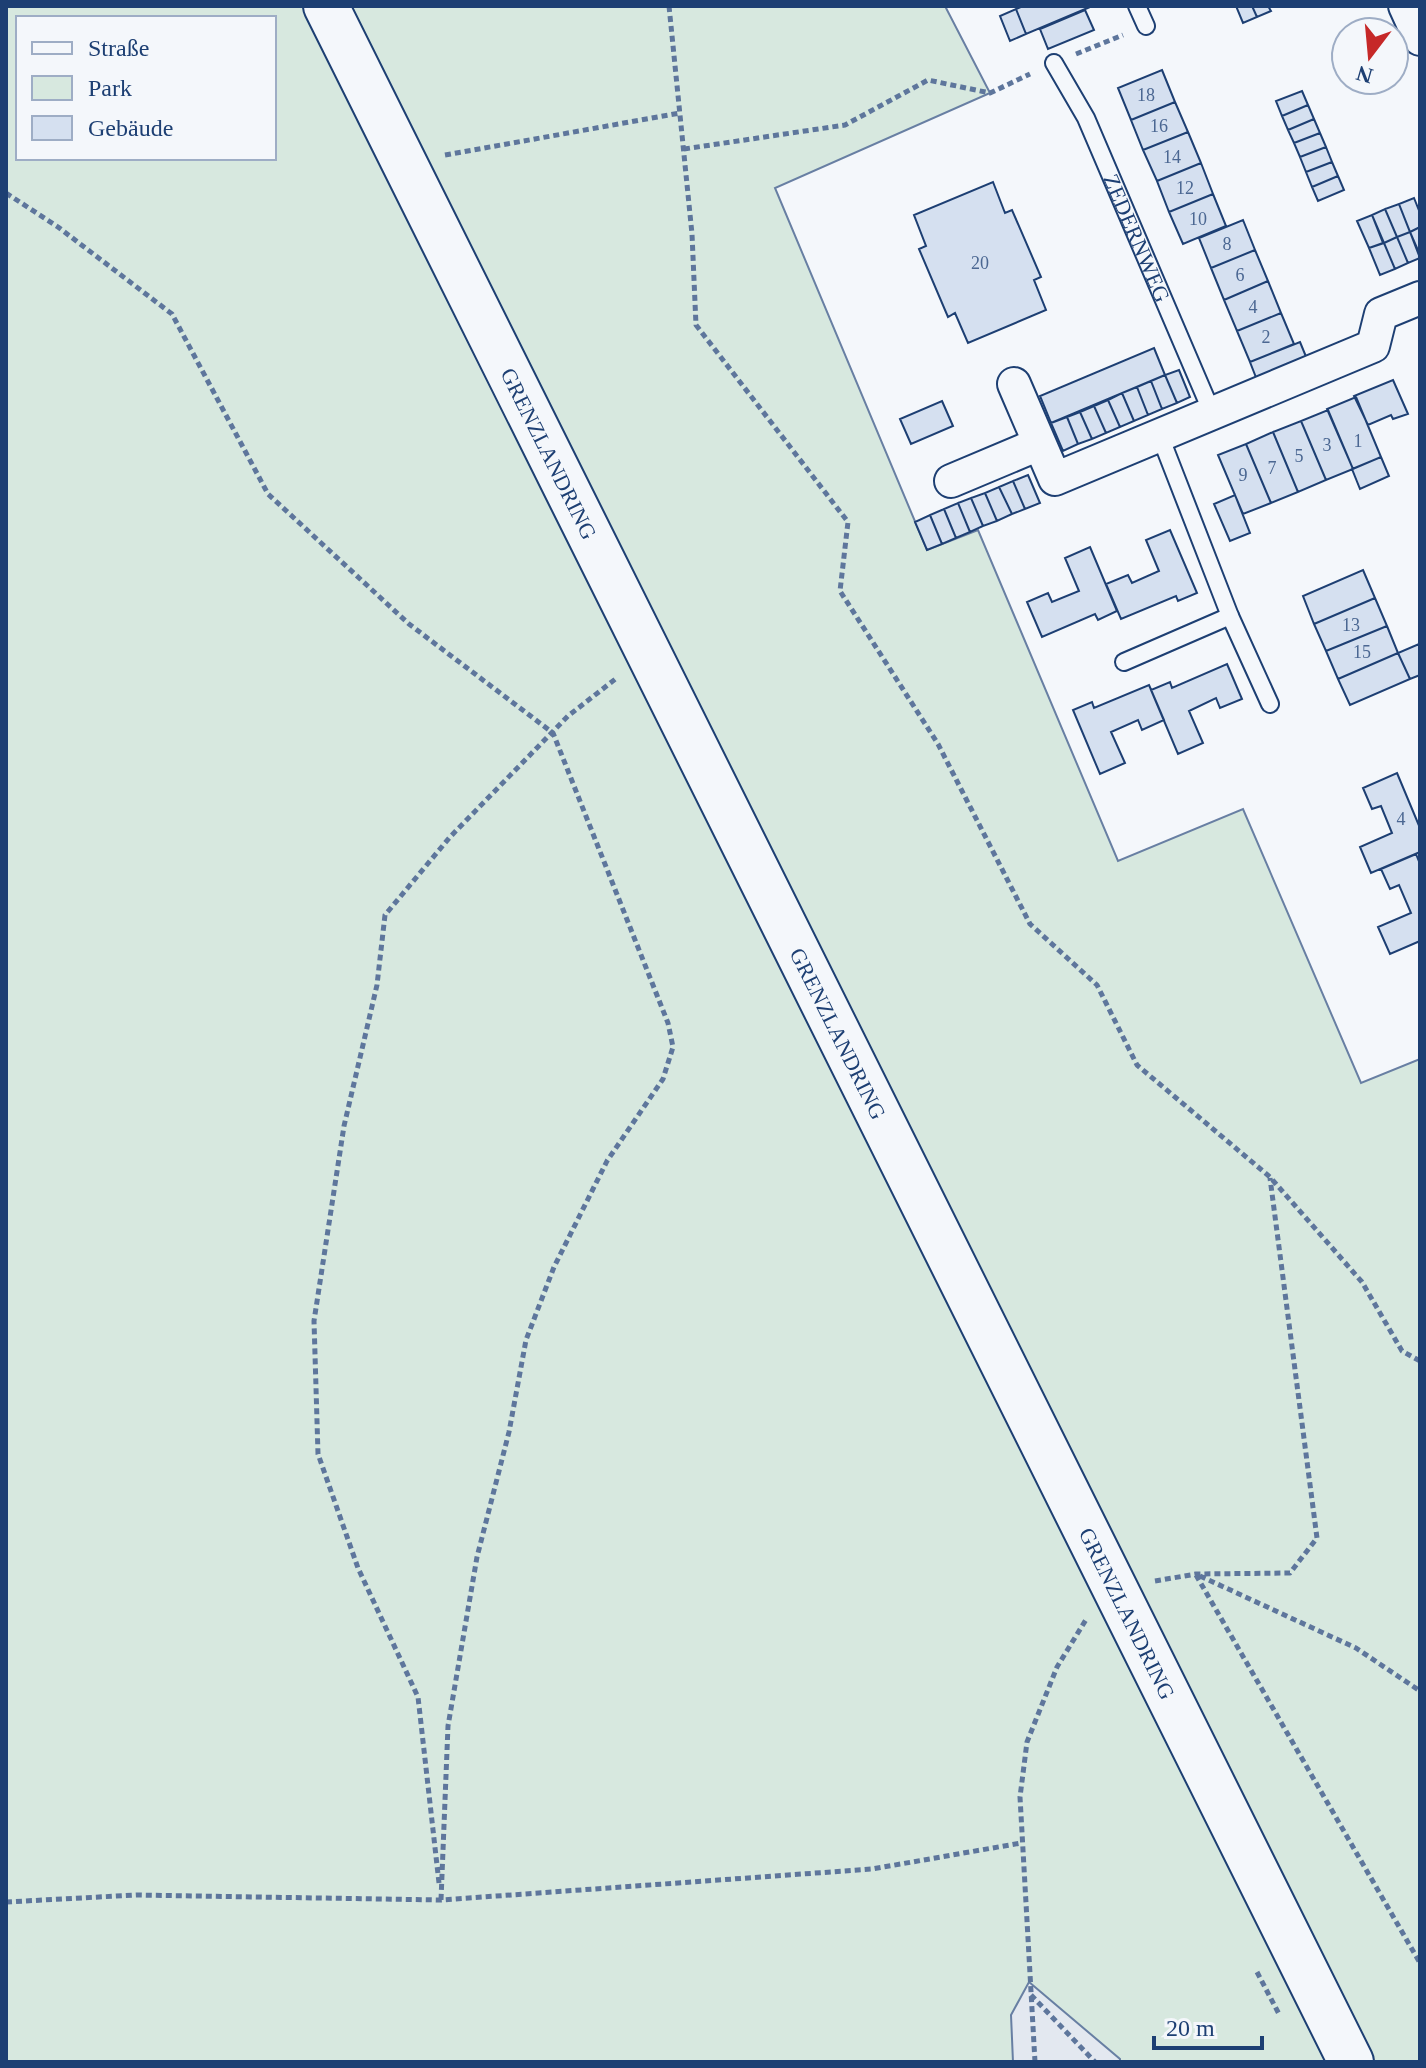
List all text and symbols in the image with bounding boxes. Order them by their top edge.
legend [16,16,276,160]
north arrow [1330,16,1410,96]
text: Straße [88,35,149,61]
text: N [1353,61,1376,89]
text: Park [88,75,132,101]
house number: 18 [1137,85,1155,105]
text: Gebäude [88,115,173,141]
house number: 16 [1150,116,1168,136]
house number: 14 [1163,147,1181,167]
street label: ZEDERNWEG [1098,170,1175,306]
house number: 12 [1176,178,1194,198]
house number: 10 [1189,209,1207,229]
house number: 8 [1223,234,1232,254]
house number: 20 [971,253,989,273]
house number: 6 [1236,265,1245,285]
house number: 4 [1249,297,1258,317]
house number: 2 [1262,327,1271,347]
street label: GRENZLANDRING [495,364,602,544]
house number: 1 [1354,431,1363,451]
house number: 3 [1323,435,1332,455]
house number: 5 [1295,446,1304,466]
house number: 7 [1268,458,1277,478]
house number: 9 [1239,465,1248,485]
house number: 13 [1342,615,1360,635]
house number: 15 [1353,642,1371,662]
house number: 4 [1397,809,1406,829]
street label: GRENZLANDRING [785,944,891,1124]
street label: GRENZLANDRING [1074,1524,1180,1703]
scale bar [1154,2000,1262,2050]
text: 20 m [1166,2015,1215,2041]

